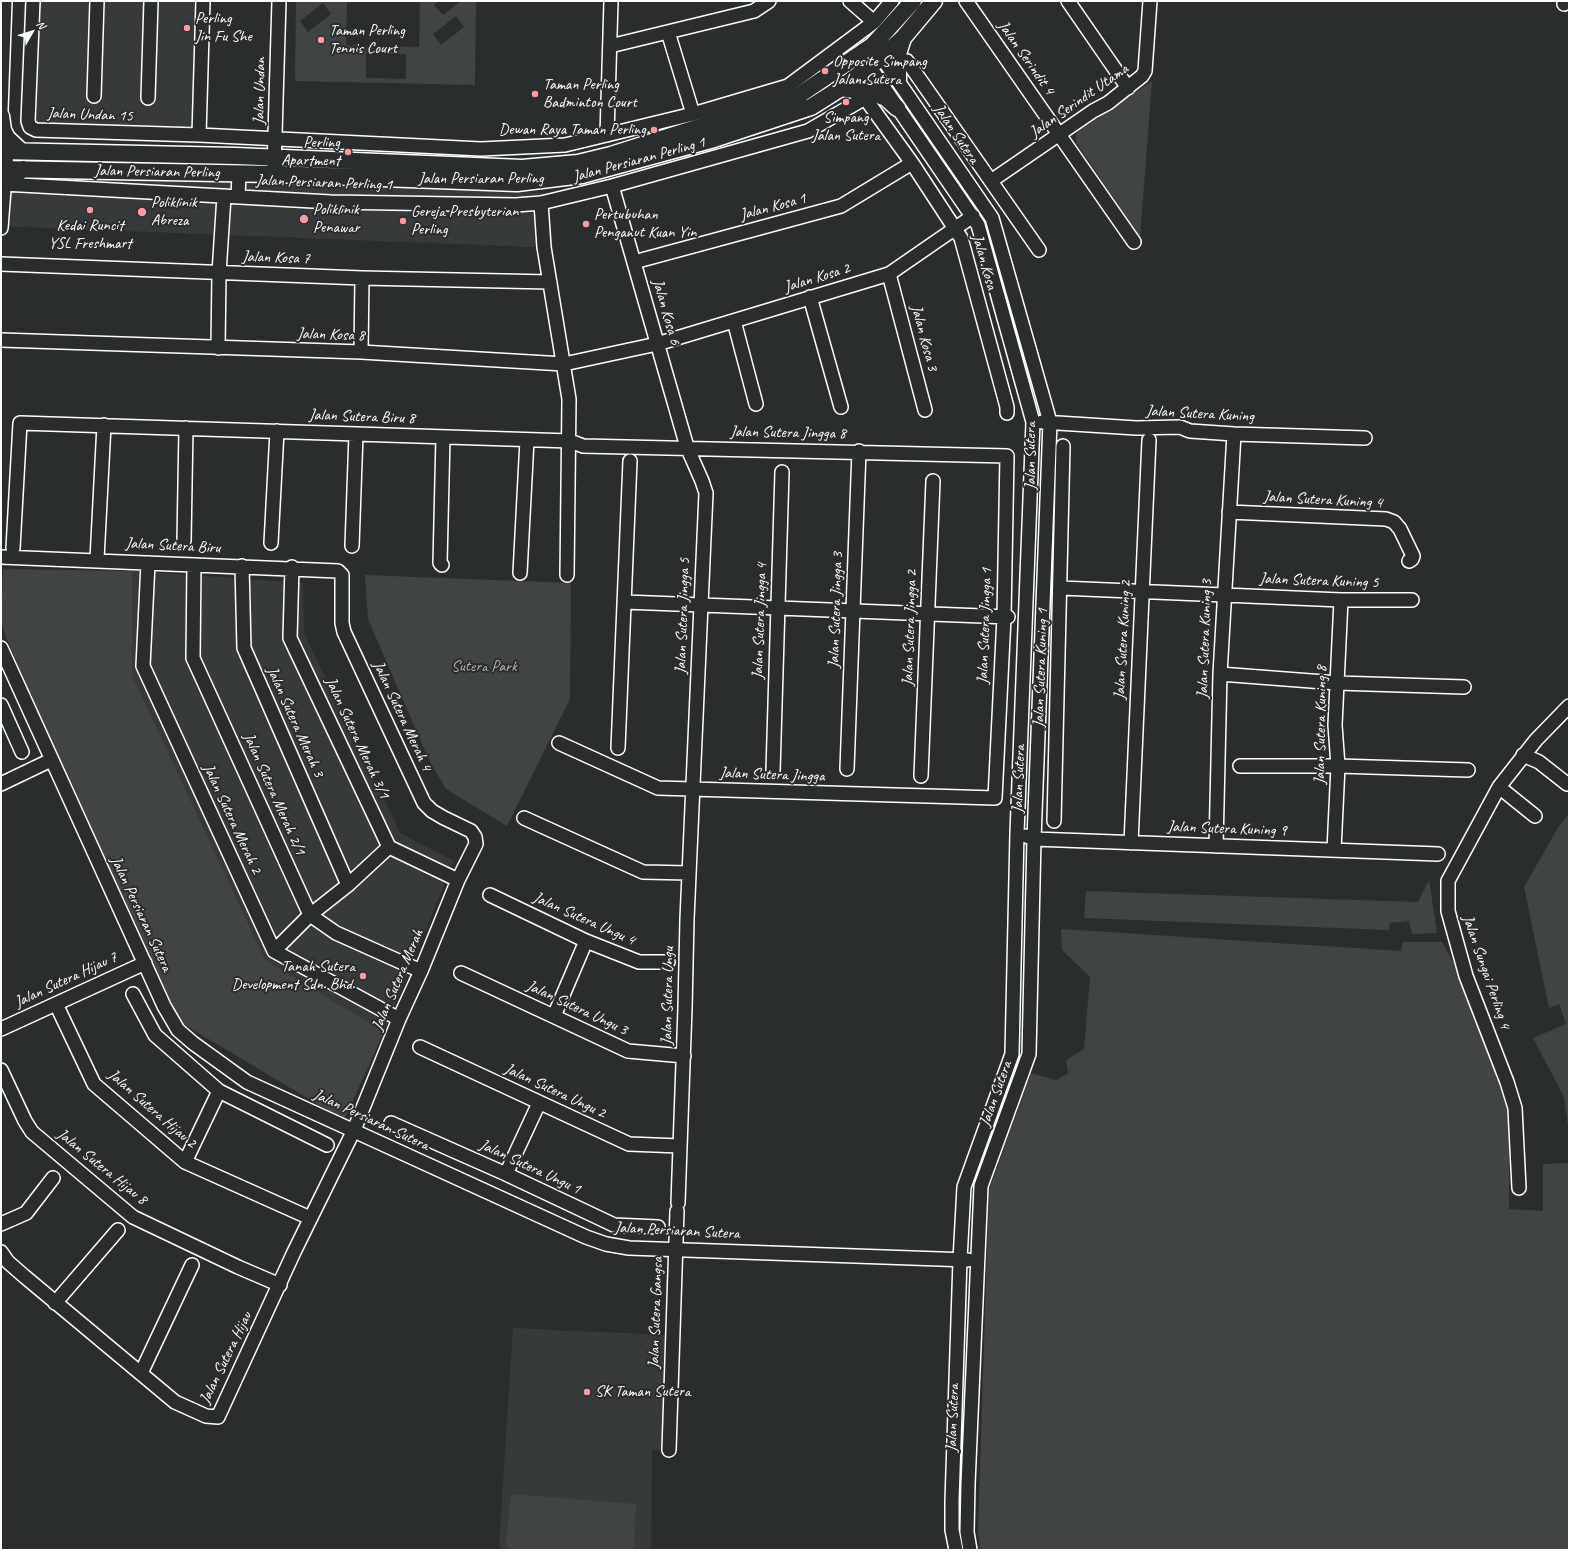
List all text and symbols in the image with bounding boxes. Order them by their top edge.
place label: Perling Jin Fu She [195,9,252,47]
north arrow [12,12,52,52]
text: N [34,17,49,32]
street label: Jalan Serindit 4 [993,17,1059,99]
place label: Taman Perling Tennis Court [329,21,405,59]
marker: Perling Jin Fu She [182,23,192,33]
marker: Taman Perling Tennis Court [316,35,326,45]
place label: Opposite Simpang Jalan Sutera [833,52,927,90]
street label: Jalan Undan [250,57,270,125]
street label: Jalan Serindit Utama [1026,60,1132,142]
marker: Opposite Simpang Jalan Sutera [820,66,830,76]
place label: Taman Perling Badminton Court [543,75,637,113]
marker: Taman Perling Badminton Court [530,89,540,99]
marker: Simpang Jalan Sutera [841,97,851,107]
street label: Jalan Sutera [929,100,983,168]
street label: Jalan Undan 15 [47,104,133,126]
place label: Simpang Jalan Sutera [812,108,880,146]
place label: Dewan Raya Taman Perling [499,120,646,140]
marker: Dewan Raya Taman Perling [649,125,659,135]
place label: Perling Apartment [281,133,340,171]
street label: Jalan Persiaran Perling 1 [571,133,707,187]
marker: Perling Apartment [343,147,353,157]
street label: Jalan Persiaran Perling [94,161,220,183]
street label: Jalan Persiaran Perling [418,169,544,189]
street label: Jalan Persiaran Perling 1 [255,171,393,195]
street label: Jalan Kosa 1 [738,189,808,225]
place label: Poliklinik Abreza [151,193,197,231]
place label: Poliklinik Penawar [313,200,360,238]
place label: Gereja Presbyterian Perling [411,202,518,240]
marker: Kedai Runcit YSL Freshmart [85,205,95,215]
place label: Pertubuhan Penganut Kuan Yin [594,205,697,243]
marker: Poliklinik Abreza [136,206,148,218]
marker: Poliklinik Penawar [298,213,310,225]
place label: Kedai Runcit YSL Freshmart [48,216,132,254]
marker: Gereja Presbyterian Perling [398,216,408,226]
marker: Pertubuhan Penganut Kuan Yin [581,219,591,229]
street label: Jalan Kosa [967,232,1001,292]
street label: Jalan Kosa 7 [242,247,310,269]
street label: Jalan Kosa 2 [782,259,852,297]
street label: Jalan Kosa 6 [647,277,685,347]
street label: Jalan Kosa 3 [906,303,942,373]
street label: Jalan Kosa 8 [297,324,365,346]
street label: Jalan Sutera Kuning [1146,402,1254,426]
street label: Jalan Sutera Biru 8 [309,406,415,428]
street label: Jalan Sutera Jingga 8 [730,422,846,444]
street label: Jalan Sutera [1021,422,1041,490]
street label: Jalan Sutera Kuning 4 [1263,487,1383,513]
street label: Jalan Sutera Biru [125,534,221,558]
street label: Jalan Sutera Jingga 3 [824,552,848,668]
street label: Jalan Sutera Jingga 5 [671,558,695,674]
street label: Jalan Sutera Jingga 4 [748,563,772,679]
street label: Jalan Sutera Jingga 1 [973,568,997,684]
street label: Jalan Sutera Kuning 5 [1259,569,1379,593]
street label: Jalan Sutera Jingga 2 [898,570,922,686]
street label: Jalan Sutera Kuning 3 [1193,579,1217,699]
street label: Jalan Sutera Kuning 2 [1110,580,1136,700]
street label: Jalan Sutera Kuning 1 [1029,608,1053,728]
park label: Sutera Park [451,657,517,677]
street label: Jalan Sutera Merah 4 [368,658,436,774]
street label: Jalan Sutera Merah 3 [262,664,328,780]
street label: Jalan Sutera Kuning 8 [1310,665,1332,785]
street label: Jalan Sutera Merah 3/1 [320,674,394,802]
street label: Jalan Sutera Merah 2/1 [238,730,310,858]
street label: Jalan Sutera [1008,745,1030,813]
street label: Jalan Sutera Merah 2 [198,761,266,877]
street label: Jalan Sutera Jingga [719,764,825,786]
street label: Jalan Sutera Kuning 9 [1167,817,1287,841]
street label: Jalan Persiaran Sutera [106,853,176,975]
street label: Jalan Sutera Ungu 4 [530,888,638,950]
street label: Jalan Sungai Perling 4 [1458,913,1514,1031]
street label: Jalan Sutera Merah [368,926,428,1034]
street label: Jalan Sutera Ungu [658,947,678,1045]
street label: Jalan Sutera Hijau 7 [12,948,120,1012]
place label: Tanah Sutera Development Sdn. Bhd. [232,957,355,995]
marker: Tanah Sutera Development Sdn. Bhd. [358,971,368,981]
street label: Jalan Sutera Ungu 3 [523,976,631,1040]
street label: Jalan Sutera Ungu 2 [501,1059,609,1123]
street label: Jalan Sutera [975,1059,1017,1129]
street label: Jalan Sutera Hijau 2 [104,1065,200,1153]
street label: Jalan Persiaran Sutera [310,1085,432,1155]
street label: Jalan Sutera Hijau 8 [53,1125,151,1209]
street label: Jalan Sutera Ungu 1 [476,1135,584,1199]
street label: Jalan Persiaran Sutera [614,1218,740,1244]
street label: Jalan Sutera Gangsa [644,1257,668,1369]
street label: Jalan Sutera Hijau [196,1309,256,1407]
place label: SK Taman Sutera [595,1382,690,1402]
street label: Jalan Sutera [942,1384,964,1452]
marker: SK Taman Sutera [582,1387,592,1397]

